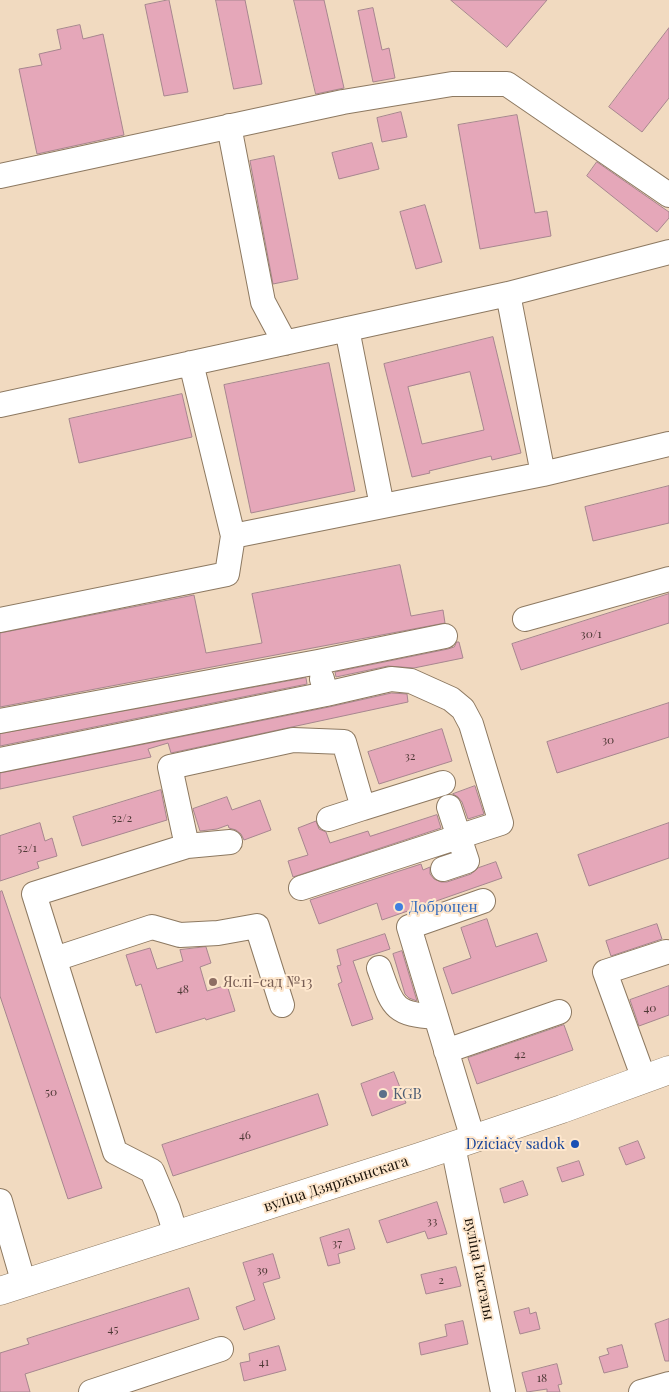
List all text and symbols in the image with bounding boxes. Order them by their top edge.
house number: 30/1 [580,627,602,641]
house number: 30 [602,733,614,747]
house number: 32 [404,749,416,763]
house number: 52/2 [112,811,132,825]
house number: 52/1 [17,841,37,855]
place label: Доброцен [409,898,478,916]
marker: Доброцен [393,901,405,913]
place label: Яслі-сад №13 [223,973,313,991]
marker: Яслі-сад №13 [207,976,219,988]
house number: 48 [177,982,189,996]
house number: 40 [643,1001,657,1015]
house number: 42 [514,1047,526,1061]
house number: 50 [45,1085,57,1099]
place label: KGB [393,1085,422,1103]
marker: KGB [377,1088,389,1100]
house number: 46 [239,1128,251,1142]
place label: Dziciačy sadok [466,1135,565,1153]
marker: Dziciačy sadok [569,1138,581,1150]
street label: вуліца Дзяржынскага [261,1152,411,1216]
house number: 33 [427,1214,437,1228]
street label: вуліца Гастэлы [460,1216,498,1322]
house number: 37 [332,1236,342,1250]
house number: 39 [256,1263,268,1277]
house number: 2 [438,1273,444,1287]
house number: 45 [108,1322,118,1336]
house number: 41 [259,1355,269,1369]
house number: 18 [537,1371,547,1385]

